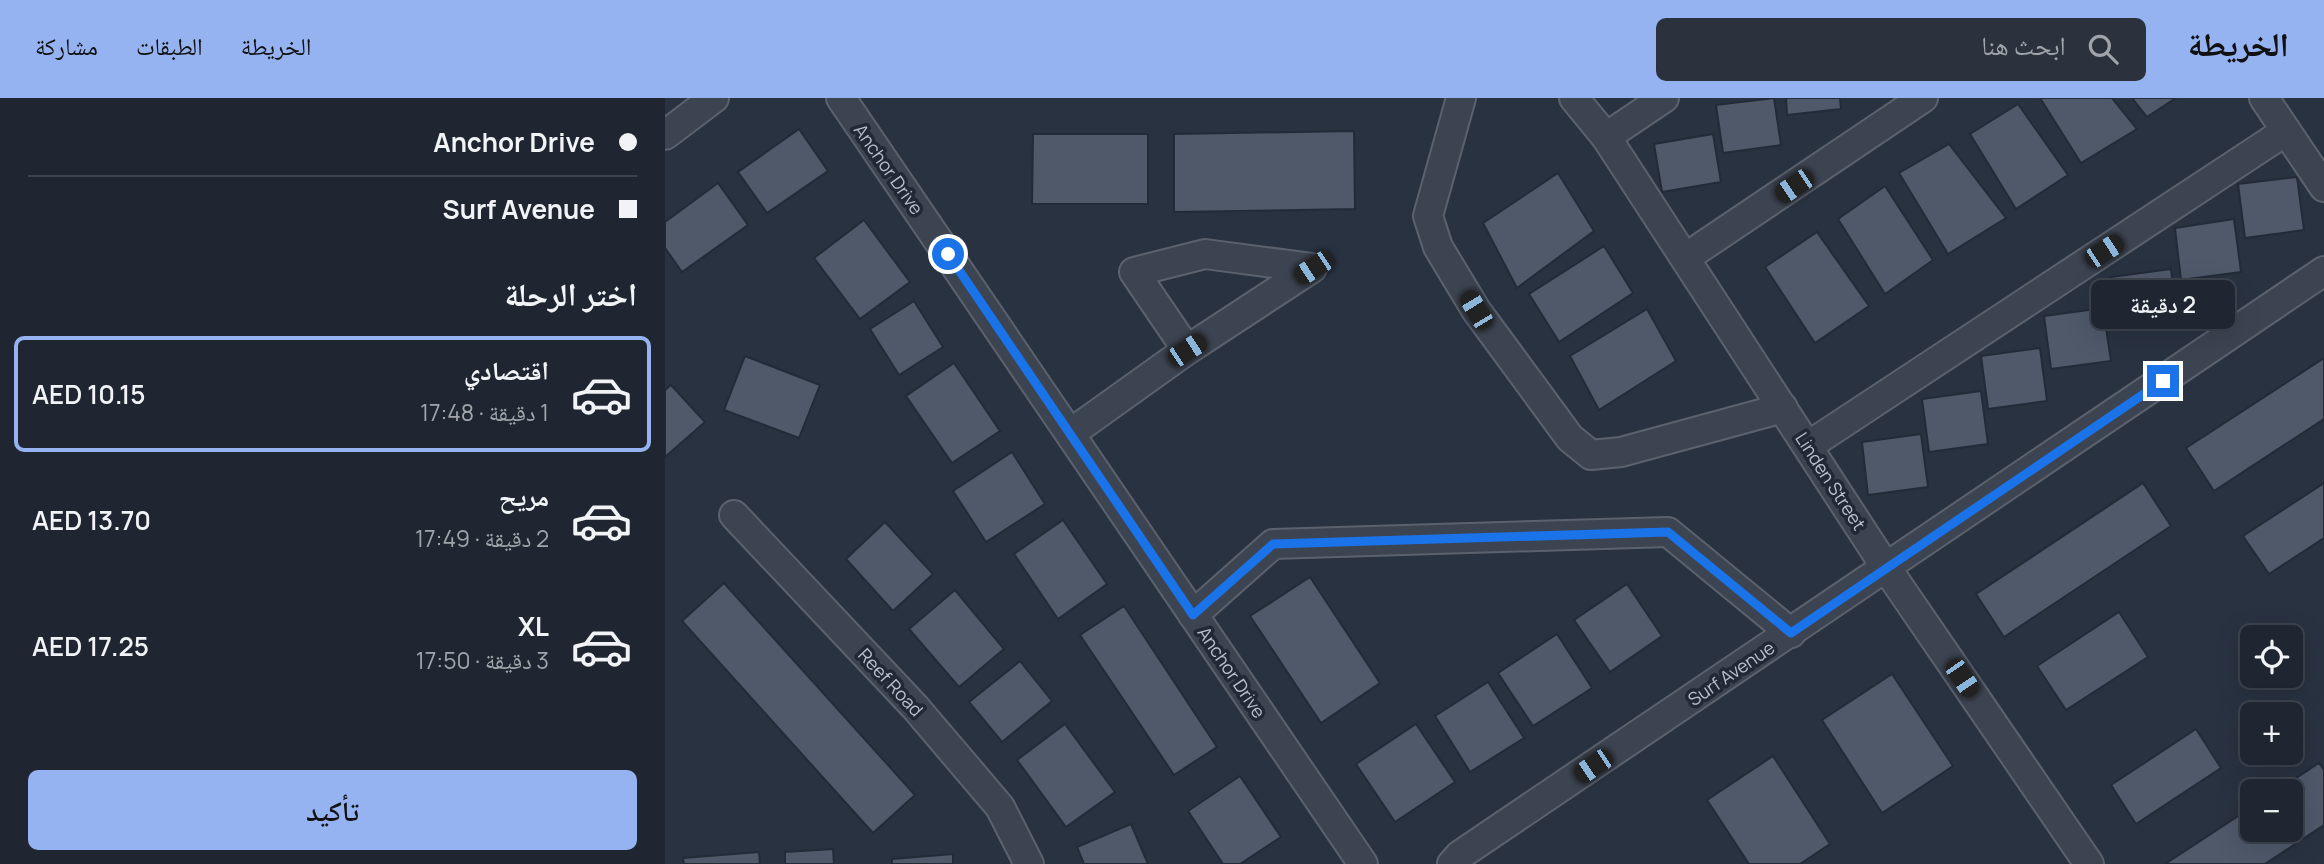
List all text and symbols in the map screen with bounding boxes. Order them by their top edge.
search box [1656,18,2146,81]
text: الخريطة [2188,21,2289,66]
text: ابحث هنا [1981,27,2066,63]
text: مشاركة [35,29,98,62]
text: الطبقات [136,29,203,62]
text: الخريطة [241,29,311,62]
icon: search [2084,30,2122,68]
street label: Anchor Drive [849,119,929,219]
text: Anchor Drive [433,124,595,160]
car [1771,166,1818,206]
text: Surf Avenue [443,191,595,227]
car [2081,231,2128,271]
route start [932,238,964,270]
car [1290,248,1337,288]
text: اختر الرحلة [504,272,637,316]
callout: 2 دقيقة [2091,280,2235,328]
car [1457,287,1496,333]
text: 2 دقيقة [2130,288,2196,320]
car [1164,330,1211,370]
text: اقتصادي [464,352,549,388]
icon: car [570,363,633,426]
route end [2147,365,2179,397]
text: AED 10.15 [32,376,146,412]
text: 1 دقيقة · 17:48 [420,396,549,428]
street label: Linden Street [1790,427,1872,535]
text: مريح [499,478,549,514]
icon: car [570,489,633,552]
text: AED 13.70 [32,502,151,538]
text: 2 دقيقة · 17:49 [415,522,549,554]
text: XL [518,608,549,644]
icon: car [570,615,633,678]
street label: Anchor Drive [1193,622,1271,722]
map controls [2240,625,2303,842]
button: locate [2240,625,2303,688]
text: AED 17.25 [32,628,149,664]
street label: Surf Avenue [1683,635,1779,711]
street label: Reef Road [853,643,929,721]
text: 3 دقيقة · 17:50 [416,644,549,676]
car [1942,655,1983,701]
button: + [2240,702,2303,765]
car [1570,746,1617,786]
button: تأكيد [28,770,637,850]
button: − [2240,779,2303,842]

